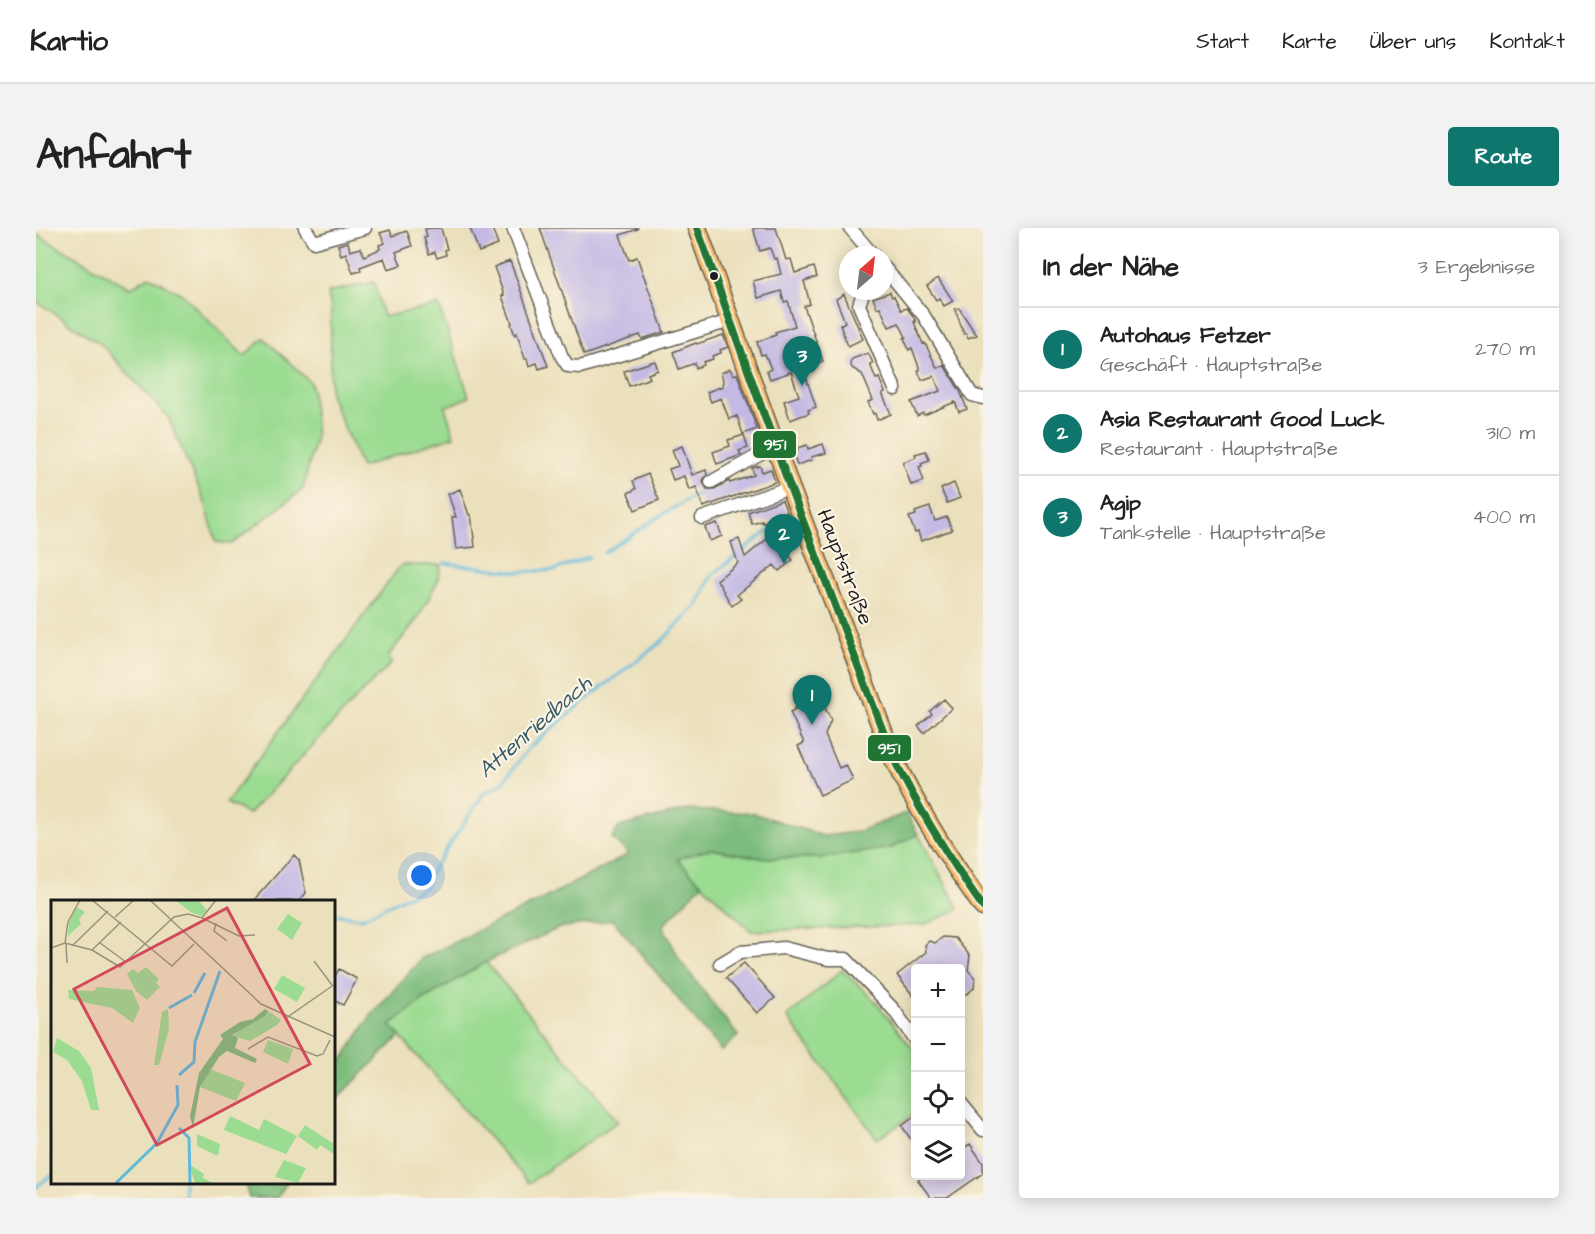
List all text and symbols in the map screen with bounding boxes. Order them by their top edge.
text: Kartio [30,22,108,61]
text: Start [1196,27,1249,56]
text: Karte [1282,27,1337,56]
text: Über uns [1370,27,1456,56]
text: Kontakt [1489,27,1565,56]
text: Anfahrt [36,127,191,185]
button: Route [1448,127,1559,186]
north arrow [839,246,893,300]
text: In der Nähe [1043,249,1179,285]
text: 3 Ergebnisse [1418,253,1535,281]
unlabelled marker [708,270,720,282]
text: Autohaus Fetzer [1100,320,1271,351]
text: 1 [1061,335,1064,363]
text: 270 m [1475,335,1535,363]
pin: 3 [782,336,822,386]
text: Geschäft · Hauptstraße [1100,351,1322,379]
text: Asia Restaurant Good Luck [1100,404,1384,435]
text: 2 [1057,419,1068,447]
text: 310 m [1486,419,1535,447]
line badge: 951 [752,430,797,459]
text: 951 [764,434,787,456]
text: Restaurant · Hauptstraße [1100,435,1338,463]
text: Agip [1100,488,1141,519]
text: 3 [1057,503,1068,531]
text: 400 m [1473,503,1535,531]
street label: Hauptstraße [809,505,880,629]
pin: 2 [764,514,804,564]
text: Tankstelle · Hauptstraße [1100,519,1326,547]
water label: Attenriedbach [471,668,600,785]
pin: 1 [792,676,832,725]
line badge: 951 [867,734,912,762]
text: 951 [878,738,901,760]
your location [407,861,436,890]
inset map [51,900,334,1183]
map controls [911,964,965,1180]
button: + [911,964,965,1018]
button: − [911,1018,965,1072]
button: locate [911,1072,965,1126]
button: layers [911,1126,965,1180]

